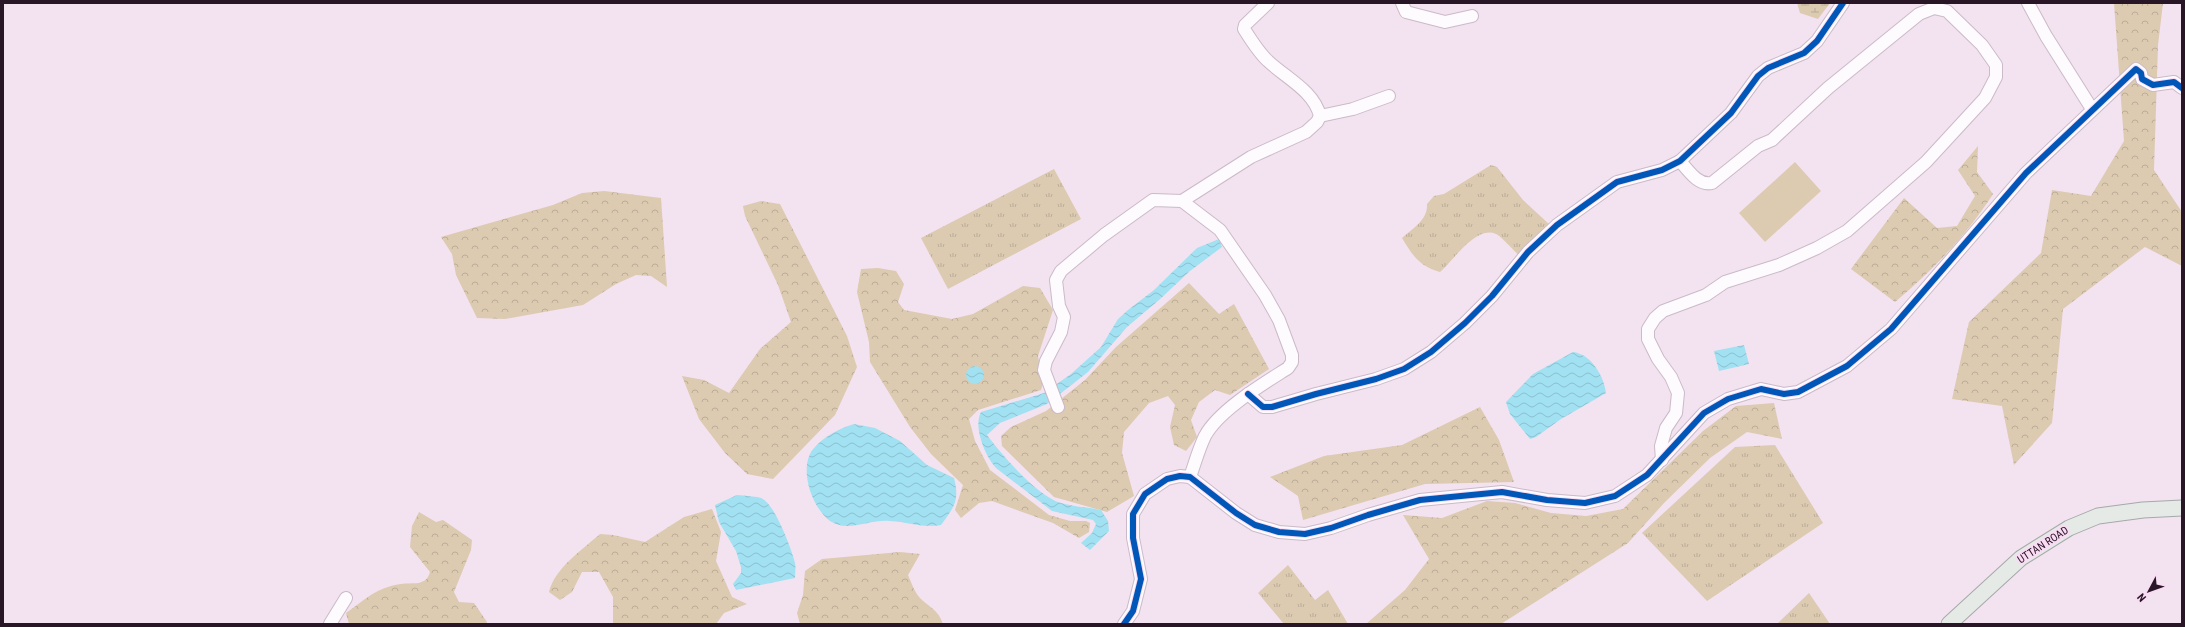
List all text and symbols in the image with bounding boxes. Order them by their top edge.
street label: UTTAN ROAD [2015,524,2071,566]
north arrow [2129,571,2169,611]
text: N [2135,590,2149,604]

